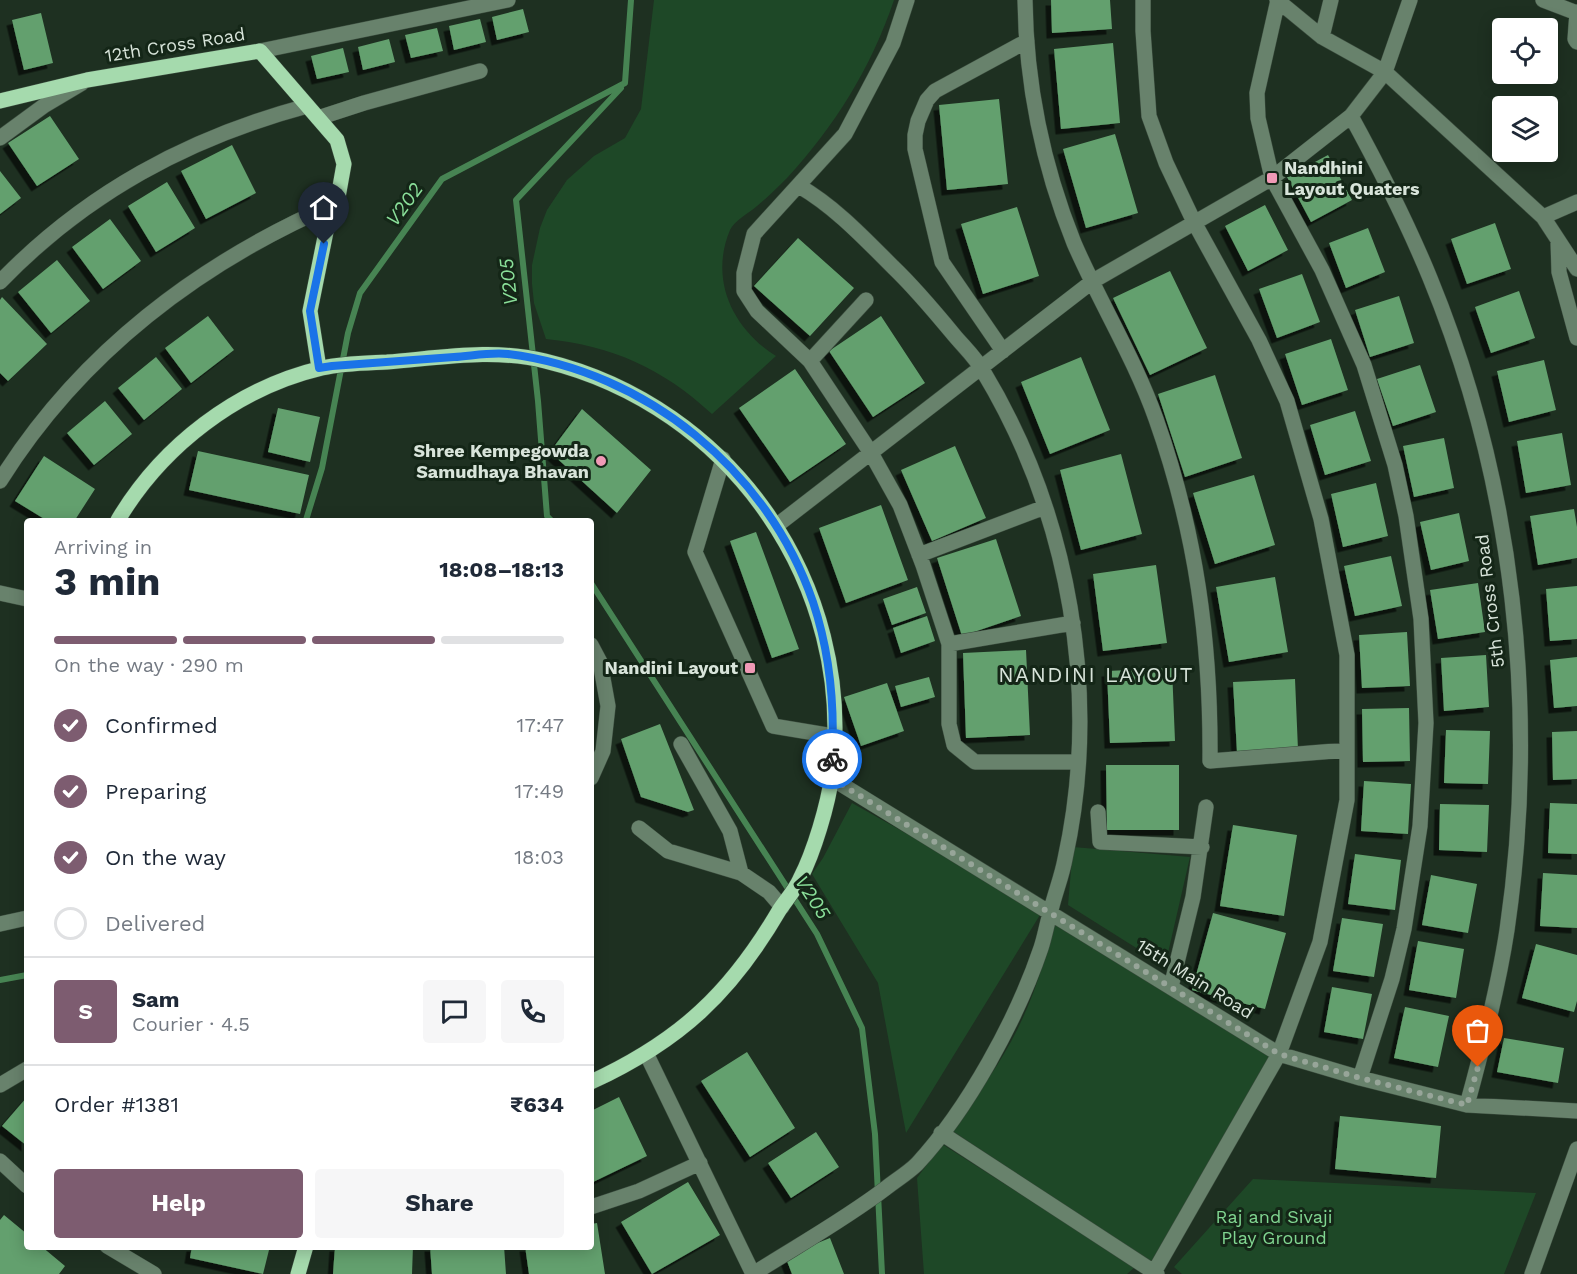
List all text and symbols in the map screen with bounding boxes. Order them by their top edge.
map controls [1492,18,1558,162]
button: locate [1492,18,1558,84]
street label: 12th Cross Road [103,23,246,66]
button: layers [1492,96,1558,162]
place label: Nandhini Layout Quaters [1284,157,1420,199]
marker: Nandhini Layout Quaters [1265,171,1279,185]
water label: V202 [380,178,428,230]
pin [298,182,349,244]
icon: home [307,191,340,224]
water label: V205 [494,257,522,307]
place label: Shree Kempegowda Samudhaya Bhavan [414,440,590,482]
marker: Shree Kempegowda Samudhaya Bhavan [594,454,608,468]
street label: 5th Cross Road [1471,533,1508,669]
text: Arriving in [54,535,152,559]
text: 18:08–18:13 [439,557,564,582]
text: 3 min [54,559,161,604]
text: On the way · 290 m [54,653,244,677]
place label: Nandini Layout [605,657,738,678]
marker: Nandini Layout [743,661,757,675]
district label: NANDINI LAYOUT [998,662,1194,687]
icon: check [54,709,87,742]
text: Confirmed [105,713,218,738]
text: 17:47 [517,713,564,737]
courier [802,729,862,789]
icon: bike [816,743,849,776]
icon: check [54,775,87,808]
text: Preparing [105,779,206,804]
text: 17:49 [515,779,564,803]
icon: check [54,841,87,874]
text: On the way [105,845,226,870]
text: 18:03 [514,845,564,869]
water label: V205 [790,871,836,924]
text: Delivered [105,911,205,936]
street label: 15th Main Road [1133,934,1258,1023]
button: chat [423,980,486,1043]
button: phone [501,980,564,1043]
text: Sam [132,987,180,1012]
text: S [78,999,93,1024]
pin [1452,1005,1503,1067]
text: Courier · 4.5 [132,1012,250,1036]
icon: bag [1461,1014,1494,1047]
text: Order #1381 [54,1092,179,1117]
text: ₹634 [510,1092,564,1117]
button: Help [54,1169,303,1238]
button: Share [315,1169,564,1238]
park label: Raj and Sivaji Play Ground [1216,1206,1332,1248]

